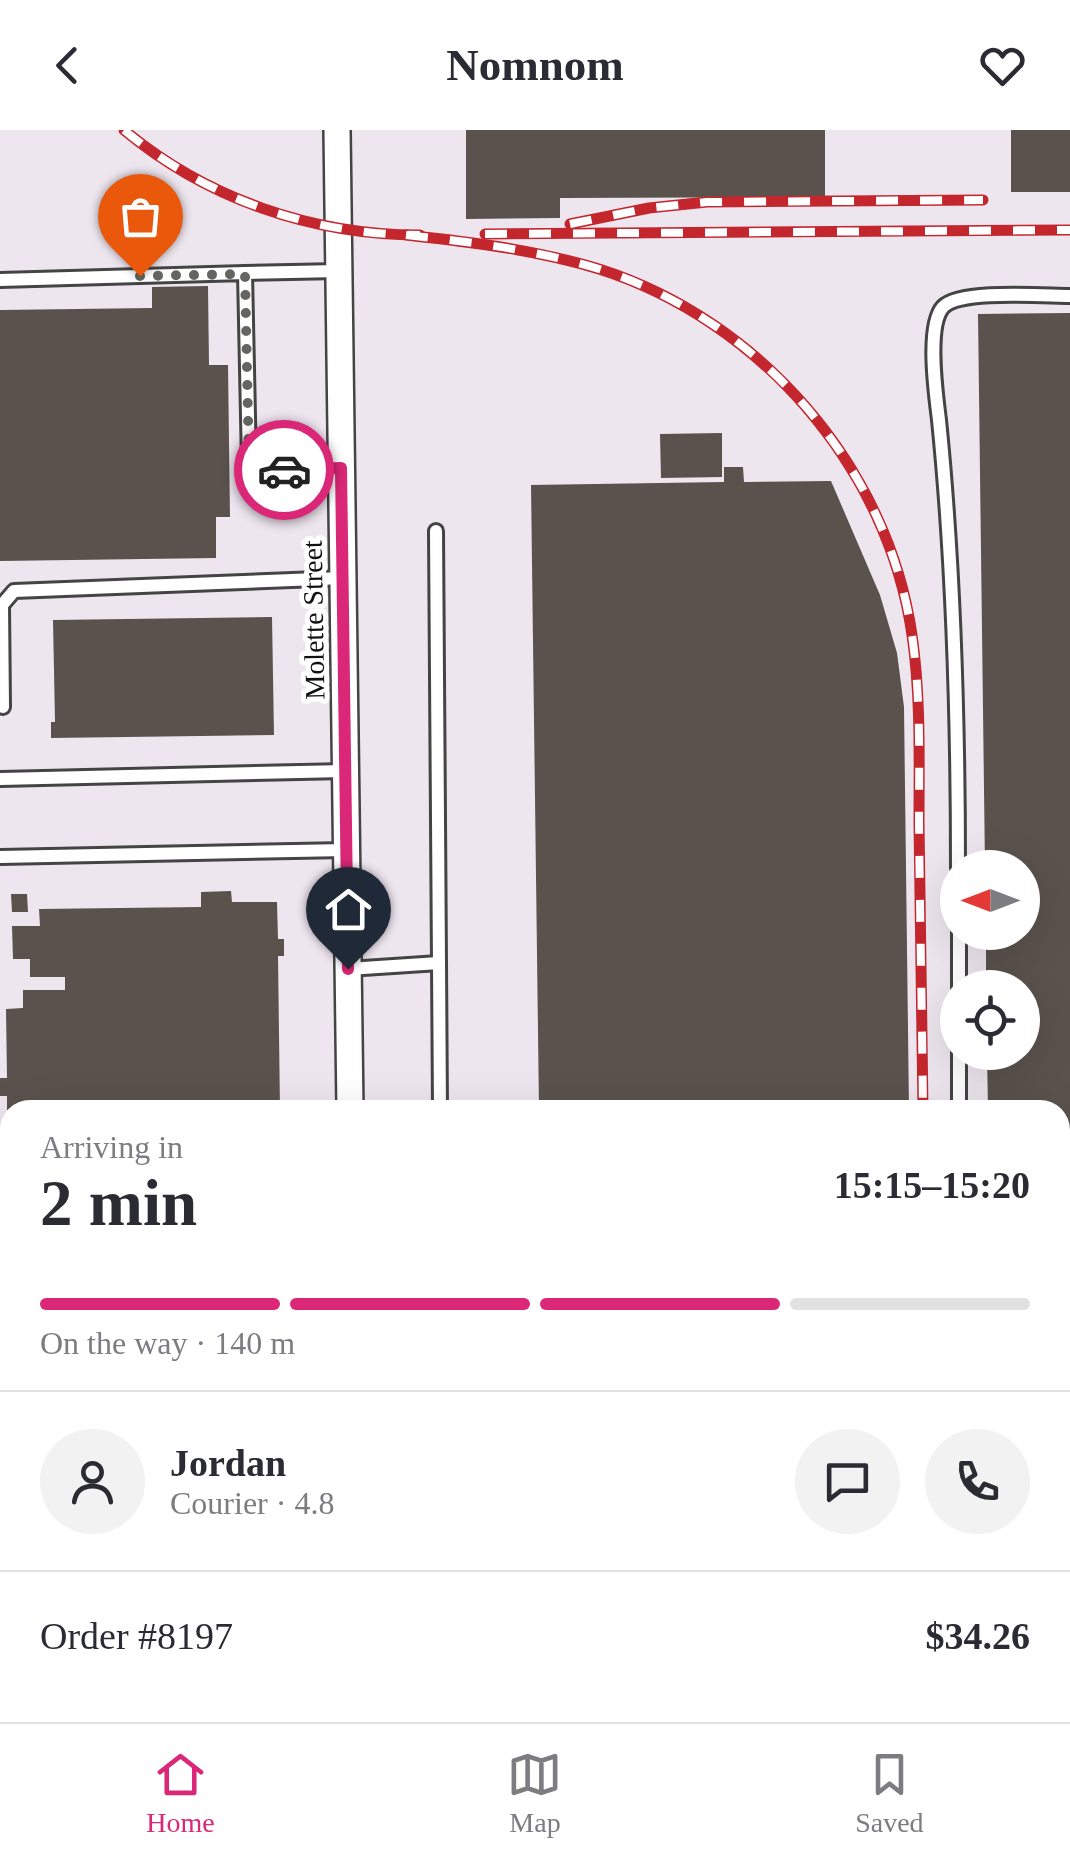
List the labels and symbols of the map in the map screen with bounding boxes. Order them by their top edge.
pin [98,174,183,277]
courier [234,420,334,520]
street label: Molette Street [297,540,330,700]
north arrow [940,850,1040,950]
pin [306,867,391,970]

